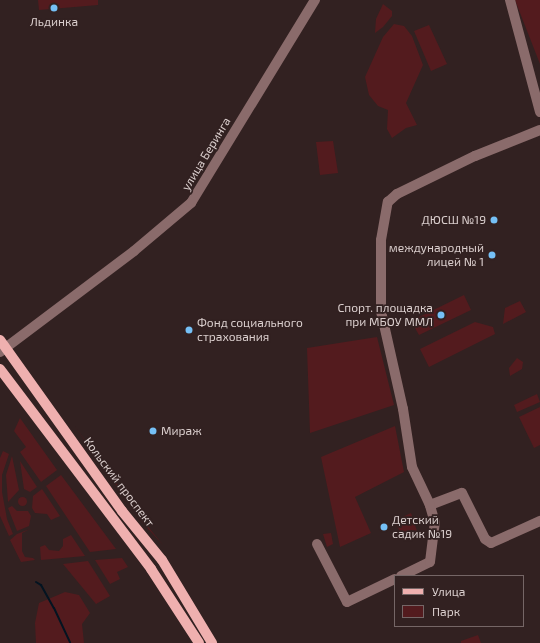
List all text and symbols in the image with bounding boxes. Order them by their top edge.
marker: Льдинка [49,3,59,13]
place label: Льдинка [30,15,78,29]
street label: улица Беринга [178,115,234,193]
place label: ДЮСШ №19 [421,213,486,227]
marker: ДЮСШ №19 [489,215,499,225]
place label: международный лицей № 1 [389,241,484,269]
marker: международный лицей № 1 [487,250,497,260]
place label: Спорт. площадка при МБОУ ММЛ [337,301,433,329]
marker: Спорт. площадка при МБОУ ММЛ [436,310,446,320]
place label: Фонд социального страхования [197,316,303,344]
marker: Фонд социального страхования [184,325,194,335]
place label: Мираж [161,424,202,438]
marker: Мираж [148,426,158,436]
street label: Кольский проспект [81,434,157,530]
place label: Детский садик №19 [392,513,452,541]
marker: Детский садик №19 [379,522,389,532]
legend [394,575,524,627]
text: Улица [432,584,465,598]
text: Парк [432,604,460,618]

